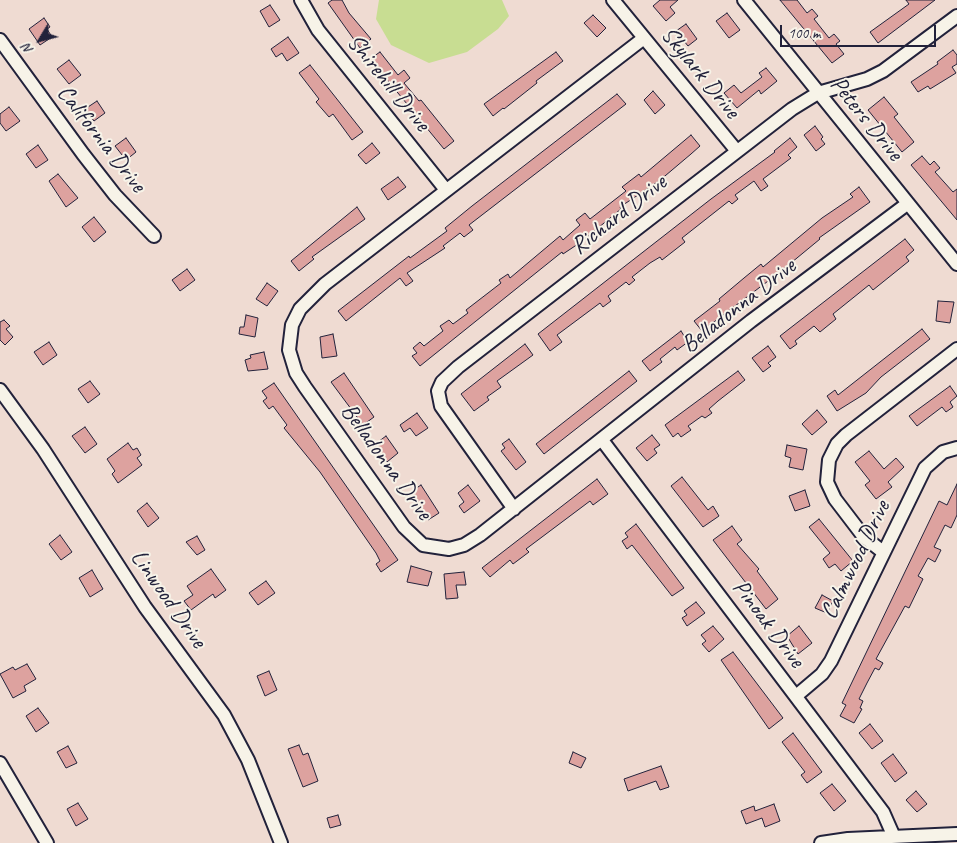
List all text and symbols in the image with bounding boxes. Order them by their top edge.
north arrow [15,15,65,65]
scale bar [782,15,938,47]
street label: Skylark Drive [654,21,746,125]
text: 100 m [788,24,820,43]
street label: Shirehill Drive [340,29,436,137]
text: N [18,41,37,58]
street label: Peters Drive [823,71,909,167]
street label: California Drive [50,80,152,198]
street label: Richard Drive [565,169,673,261]
street label: Belladonna Drive [676,252,802,360]
street label: Belladonna Drive [334,398,438,526]
street label: Calmwood Drive [815,496,897,624]
street label: Linwood Drive [124,544,212,654]
street label: Pinoak Drive [726,574,810,674]

